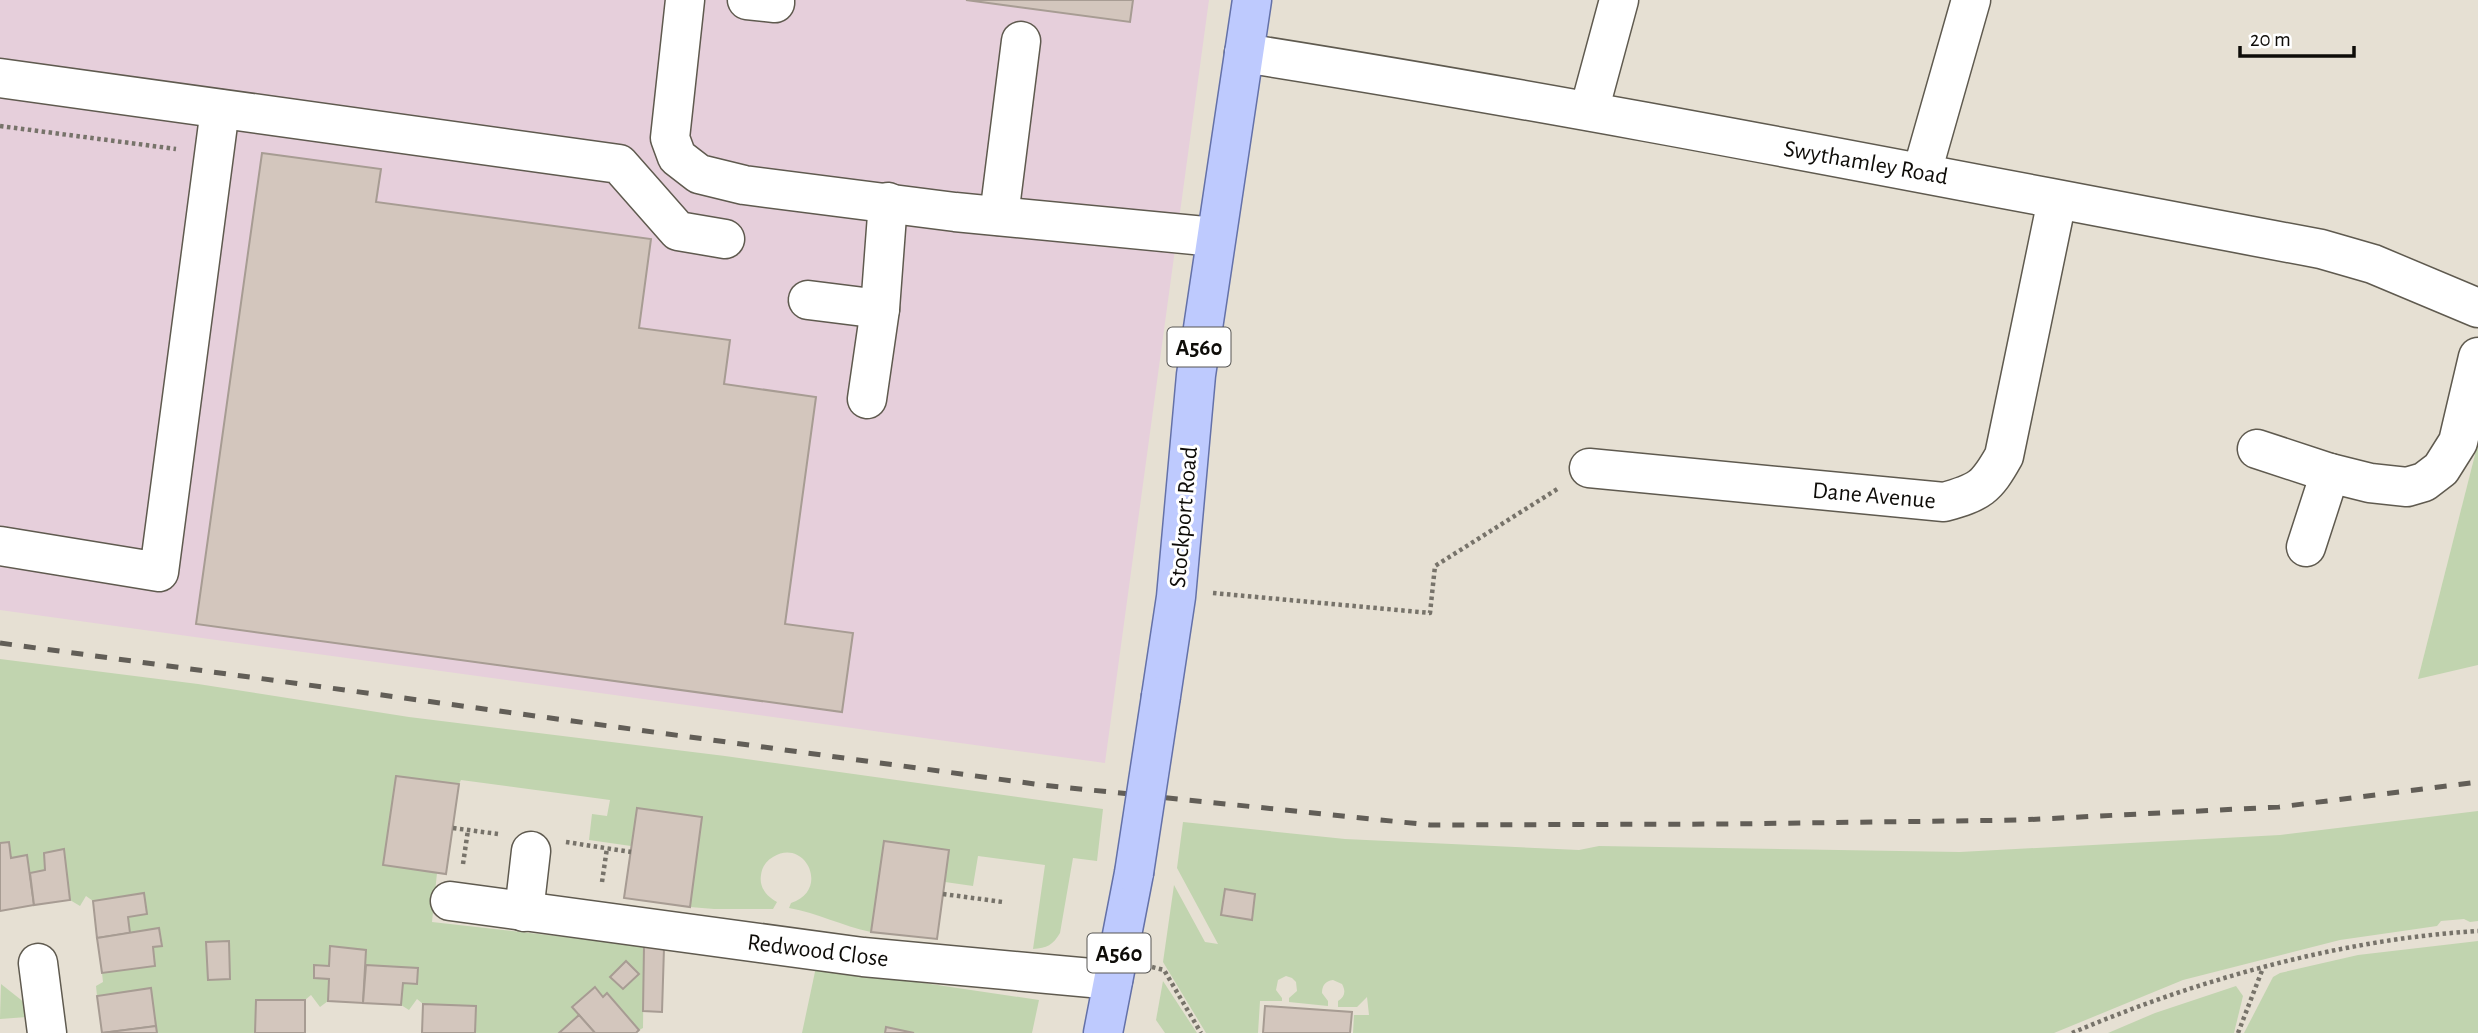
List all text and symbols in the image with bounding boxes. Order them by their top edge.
scale bar [2240,14,2354,58]
text: 20 m [2250,29,2291,50]
street label: Swythamley Road [1782,137,1950,189]
road number: A560 [1168,328,1230,366]
street label: Stockport Road [1166,446,1202,589]
street label: Dane Avenue [1811,479,1937,513]
street label: Redwood Close [746,930,890,972]
road number: A560 [1088,934,1150,972]

